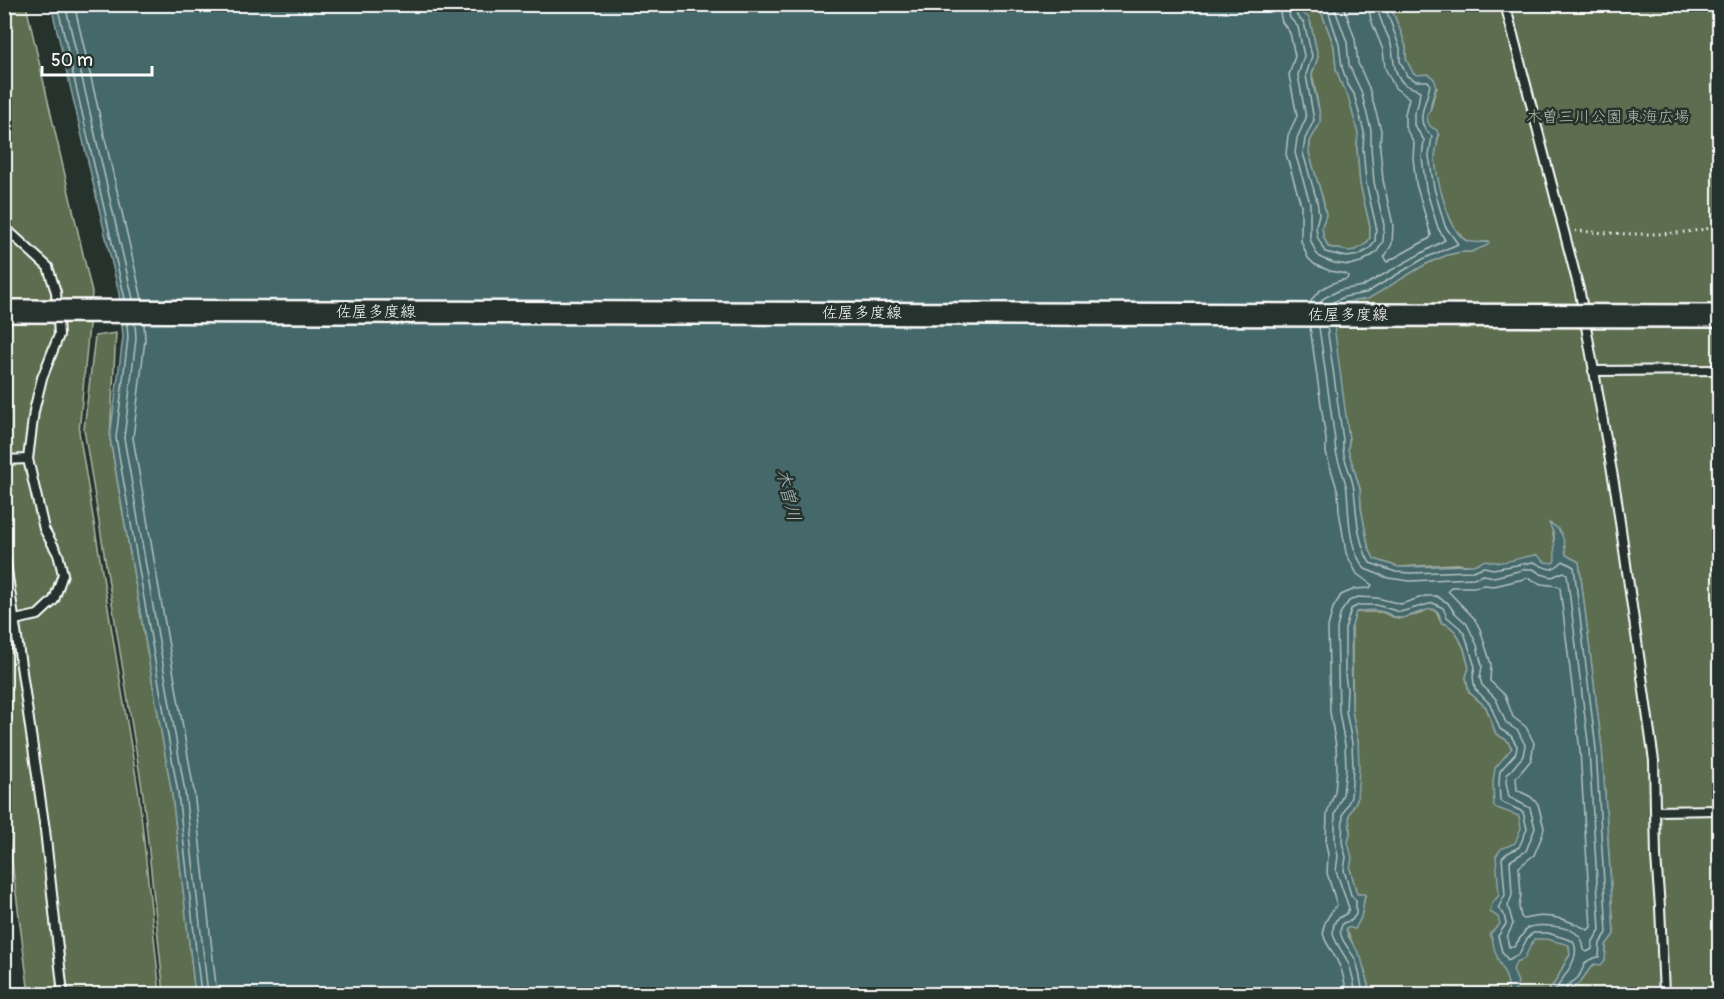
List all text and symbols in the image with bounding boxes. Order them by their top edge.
scale bar [42,39,152,77]
text: 50 m [51,49,93,72]
park label: 木曽三川公園 東海広場 [1526,107,1690,127]
street label: 佐屋多度線 [336,302,416,322]
street label: 佐屋多度線 [822,303,902,323]
street label: 佐屋多度線 [1308,305,1388,325]
water label: 木曽川 [770,466,806,524]

